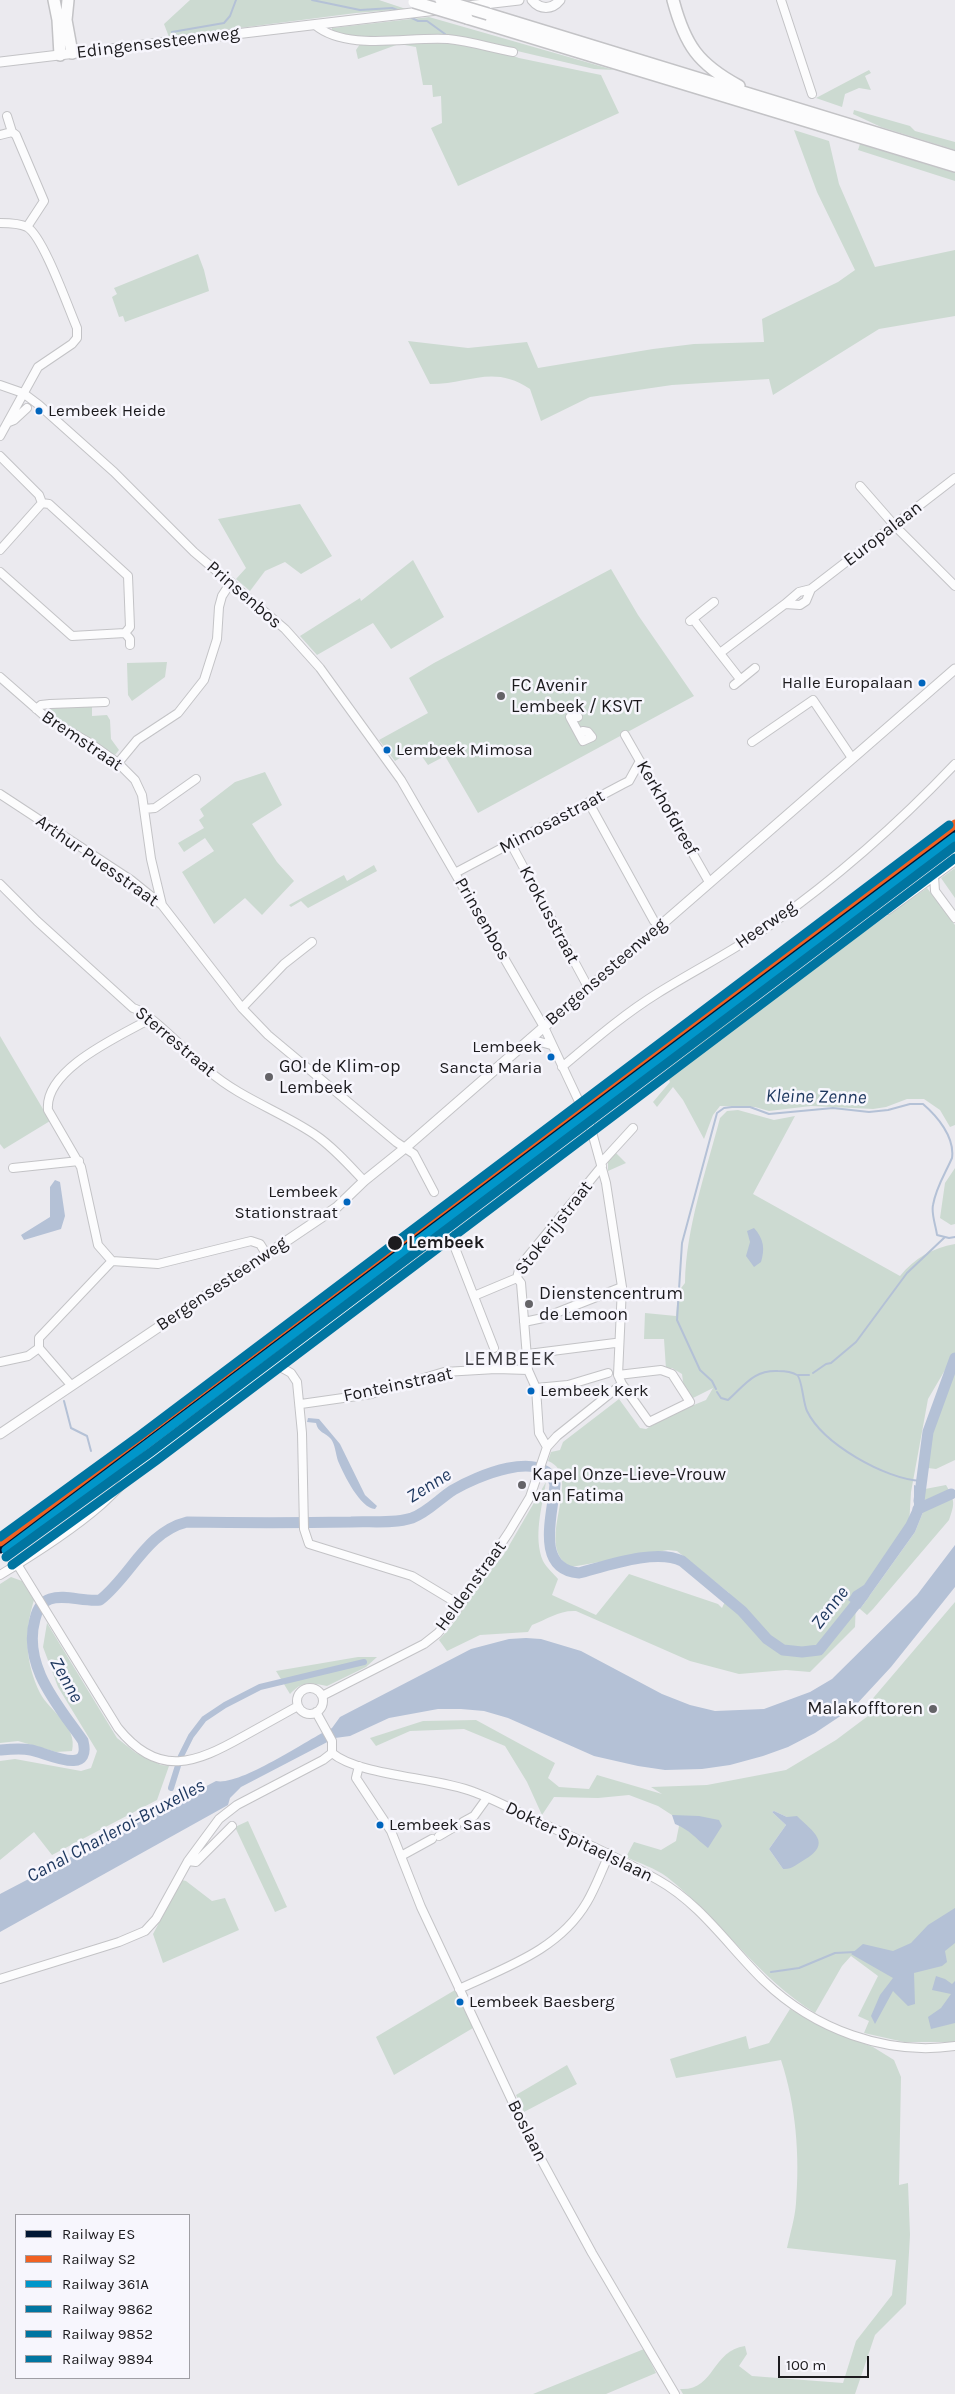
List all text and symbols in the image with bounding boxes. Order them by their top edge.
street label: Edingensesteenweg [75,22,241,64]
place label: Lembeek Heide [48,401,166,421]
marker: Lembeek Heide [34,406,44,416]
street label: Europalaan [840,497,926,571]
street label: Prinsenbos [202,557,286,633]
place label: Halle Europalaan [782,673,913,693]
place label: FC Avenir Lembeek / KSVT [511,675,642,718]
marker: Halle Europalaan [917,678,927,688]
marker: FC Avenir Lembeek / KSVT [495,690,507,702]
street label: Bremstraat [37,706,127,776]
place label: Lembeek Mimosa [396,740,533,760]
marker: Lembeek Mimosa [382,745,392,755]
street label: Kerkhofdreef [631,757,703,859]
street label: Mimosastraat [496,785,608,859]
street label: Arthur Puesstraat [31,811,163,911]
street label: Krokusstraat [514,863,584,967]
street label: Prinsenbos [450,874,514,964]
street label: Heerweg [731,896,801,954]
street label: Bergensesteenweg [541,913,671,1031]
street label: Sterrestraat [130,1002,220,1082]
place label: Lembeek Sancta Maria [439,1037,542,1077]
marker: Lembeek Sancta Maria [546,1052,556,1062]
place label: GO! de Klim-op Lembeek [279,1056,400,1098]
marker: GO! de Klim-op Lembeek [263,1071,275,1083]
water label: Kleine Zenne [765,1085,867,1109]
street label: Stokerijstraat [510,1177,598,1279]
place label: Lembeek Stationstraat [234,1182,338,1222]
marker: Lembeek Stationstraat [342,1197,352,1207]
street label: Bergensesteenweg [152,1232,292,1336]
place label: Lembeek [408,1232,484,1254]
marker: Lembeek [386,1234,404,1252]
place label: Dienstencentrum de Lemoon [539,1283,683,1326]
marker: Dienstencentrum de Lemoon [523,1298,535,1310]
district label: LEMBEEK [463,1347,557,1371]
street label: Fonteinstraat [341,1363,455,1407]
place label: Lembeek Kerk [540,1381,649,1401]
marker: Lembeek Kerk [526,1386,536,1396]
water label: Zenne [402,1464,456,1508]
place label: Kapel Onze-Lieve-Vrouw van Fatima [532,1464,726,1506]
marker: Kapel Onze-Lieve-Vrouw van Fatima [516,1479,528,1491]
street label: Heldenstraat [431,1537,511,1635]
water label: Zenne [806,1582,854,1634]
water label: Zenne [44,1653,88,1707]
place label: Malakofftoren [807,1698,923,1720]
marker: Malakofftoren [927,1703,939,1715]
water label: Canal Charleroi-Bruxelles [23,1774,209,1888]
street label: Dokter Spitaelslaan [502,1797,656,1887]
place label: Lembeek Sas [389,1815,491,1835]
marker: Lembeek Sas [375,1820,385,1830]
place label: Lembeek Baesberg [469,1992,615,2012]
marker: Lembeek Baesberg [455,1997,465,2007]
street label: Boslaan [502,2097,552,2165]
legend [15,2214,190,2379]
text: Railway ES [62,2225,135,2243]
text: Railway S2 [62,2250,136,2268]
text: Railway 361A [62,2275,149,2293]
text: Railway 9862 [62,2300,153,2318]
text: Railway 9852 [62,2325,153,2343]
scale bar [780,2346,871,2378]
text: Railway 9894 [62,2350,153,2368]
text: 100 m [786,2356,826,2374]

